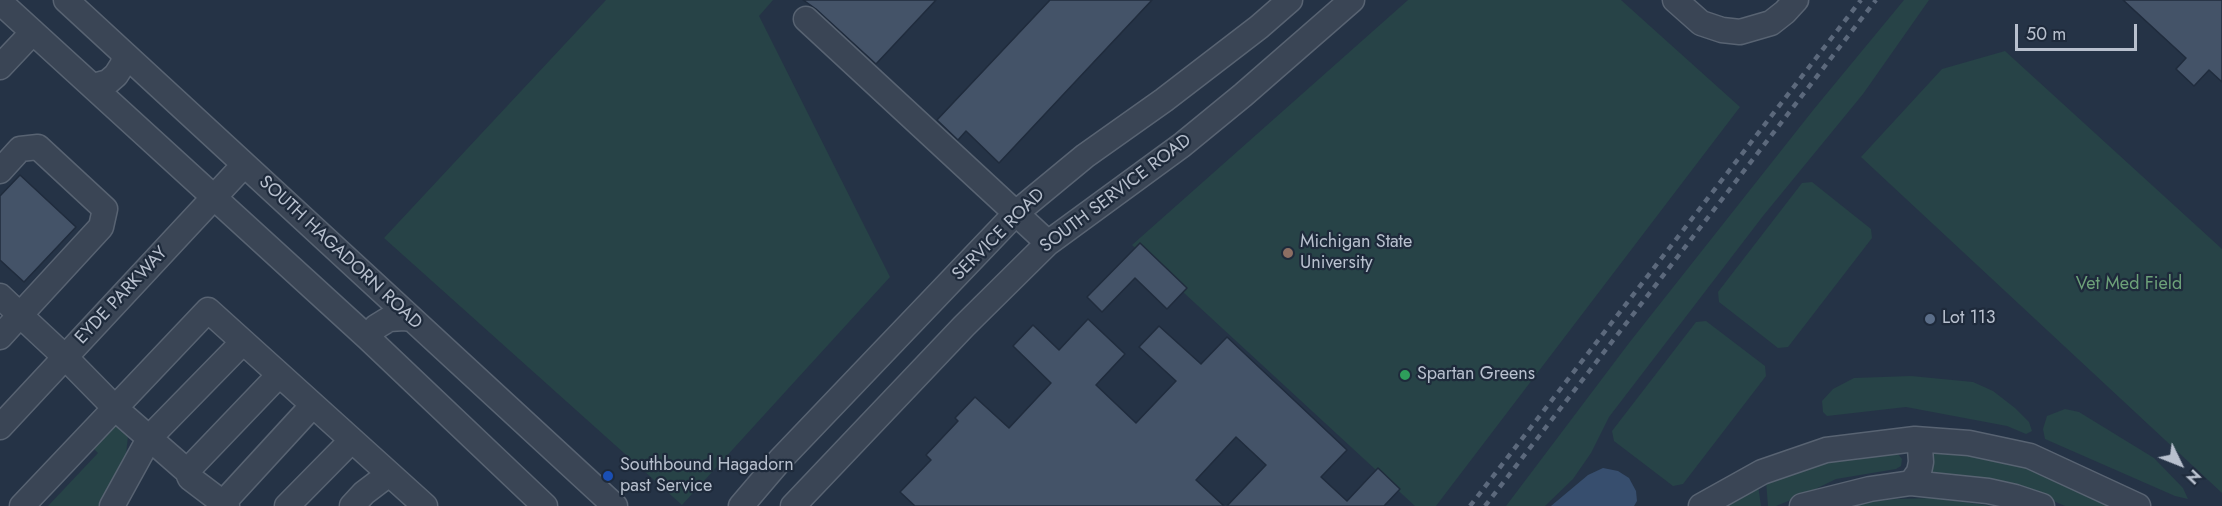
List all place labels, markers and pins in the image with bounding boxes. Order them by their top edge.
place label: Michigan State University [1300,232,1412,274]
marker: Michigan State University [1281,246,1295,260]
place label: Lot 113 [1942,308,1996,330]
marker: Lot 113 [1923,312,1937,326]
place label: Spartan Greens [1417,364,1535,386]
marker: Spartan Greens [1398,368,1412,382]
place label: Southbound Hagadorn past Service [620,455,794,498]
marker: Southbound Hagadorn past Service [601,469,615,483]

